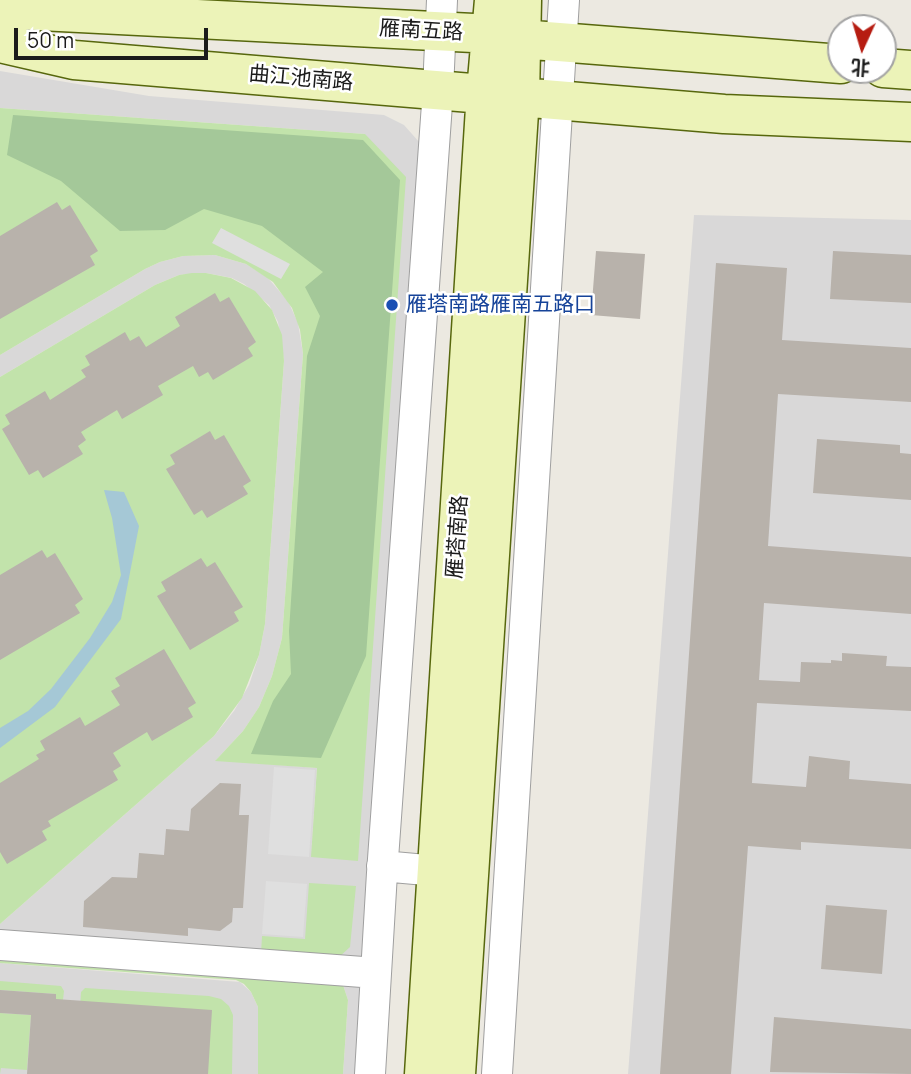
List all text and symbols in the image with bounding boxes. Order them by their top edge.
scale bar [18,14,212,58]
north arrow [827,14,897,84]
street label: 雁南五路 [378,16,464,46]
text: 50 m [27,26,74,54]
text: 北 [850,54,871,82]
street label: 曲江池南路 [248,62,354,96]
place label: 雁塔南路雁南五路口 [406,292,595,318]
marker: 雁塔南路雁南五路口 [384,297,400,313]
street label: 雁塔南路 [443,494,473,580]

